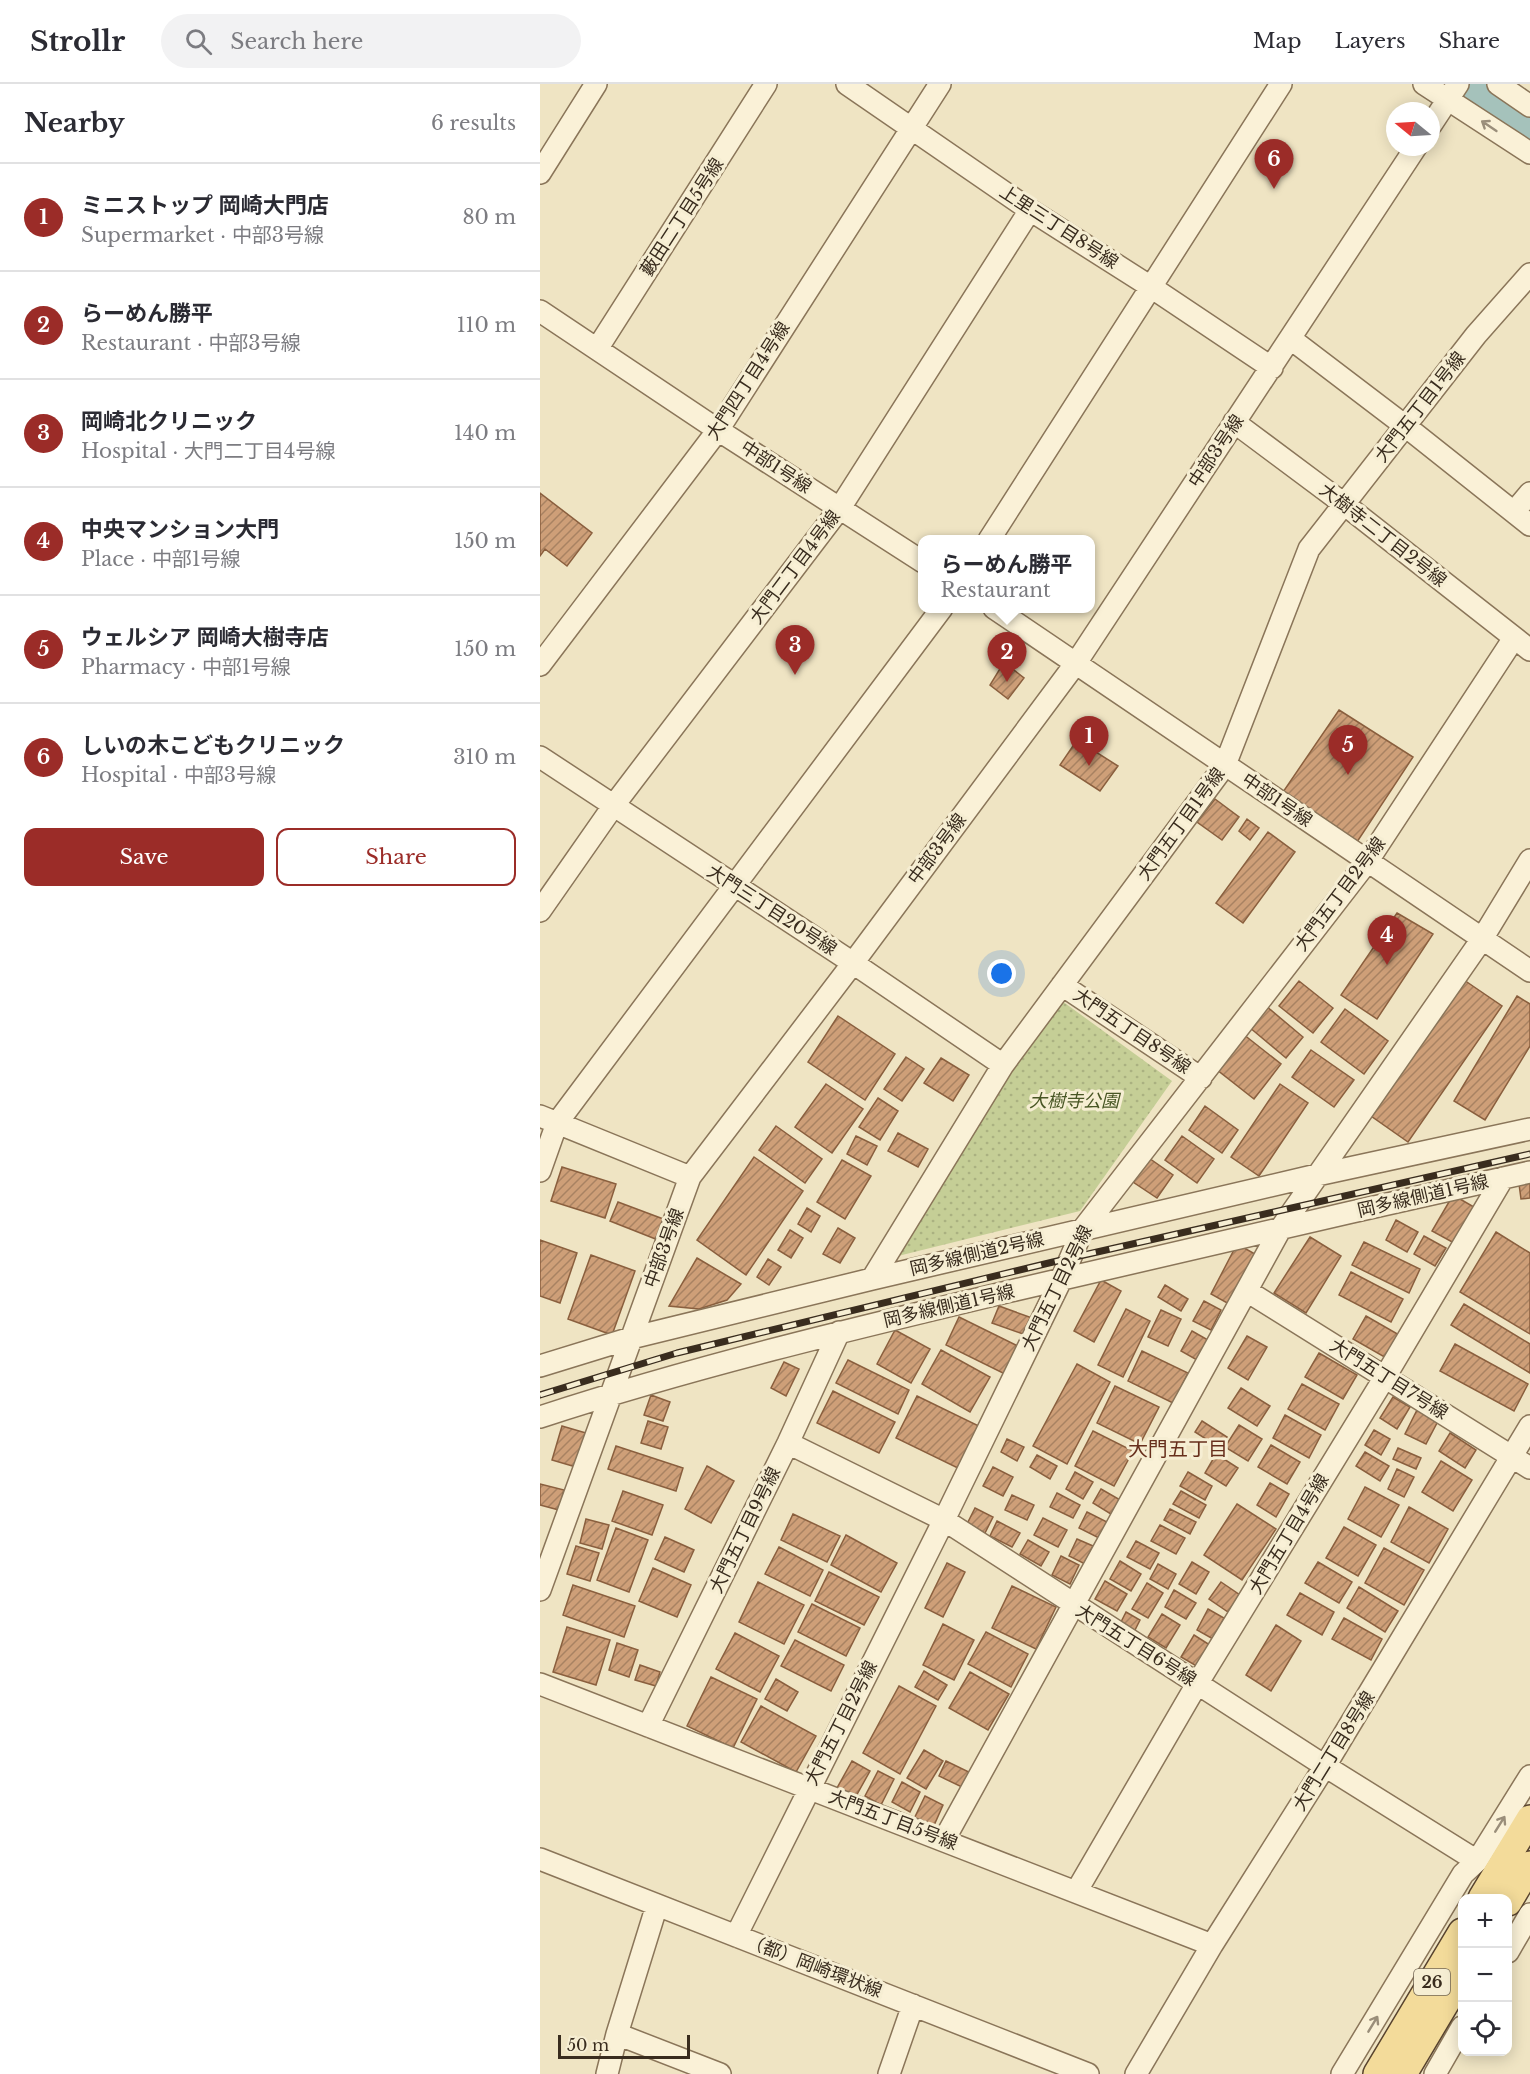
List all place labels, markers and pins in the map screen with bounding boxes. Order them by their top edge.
pin: 6 [1254,140,1294,189]
pin: 3 [776,626,814,675]
pin: 2 [988,632,1026,682]
pin: 1 [1070,716,1108,766]
pin: 5 [1328,726,1368,775]
pin: 4 [1368,916,1406,965]

